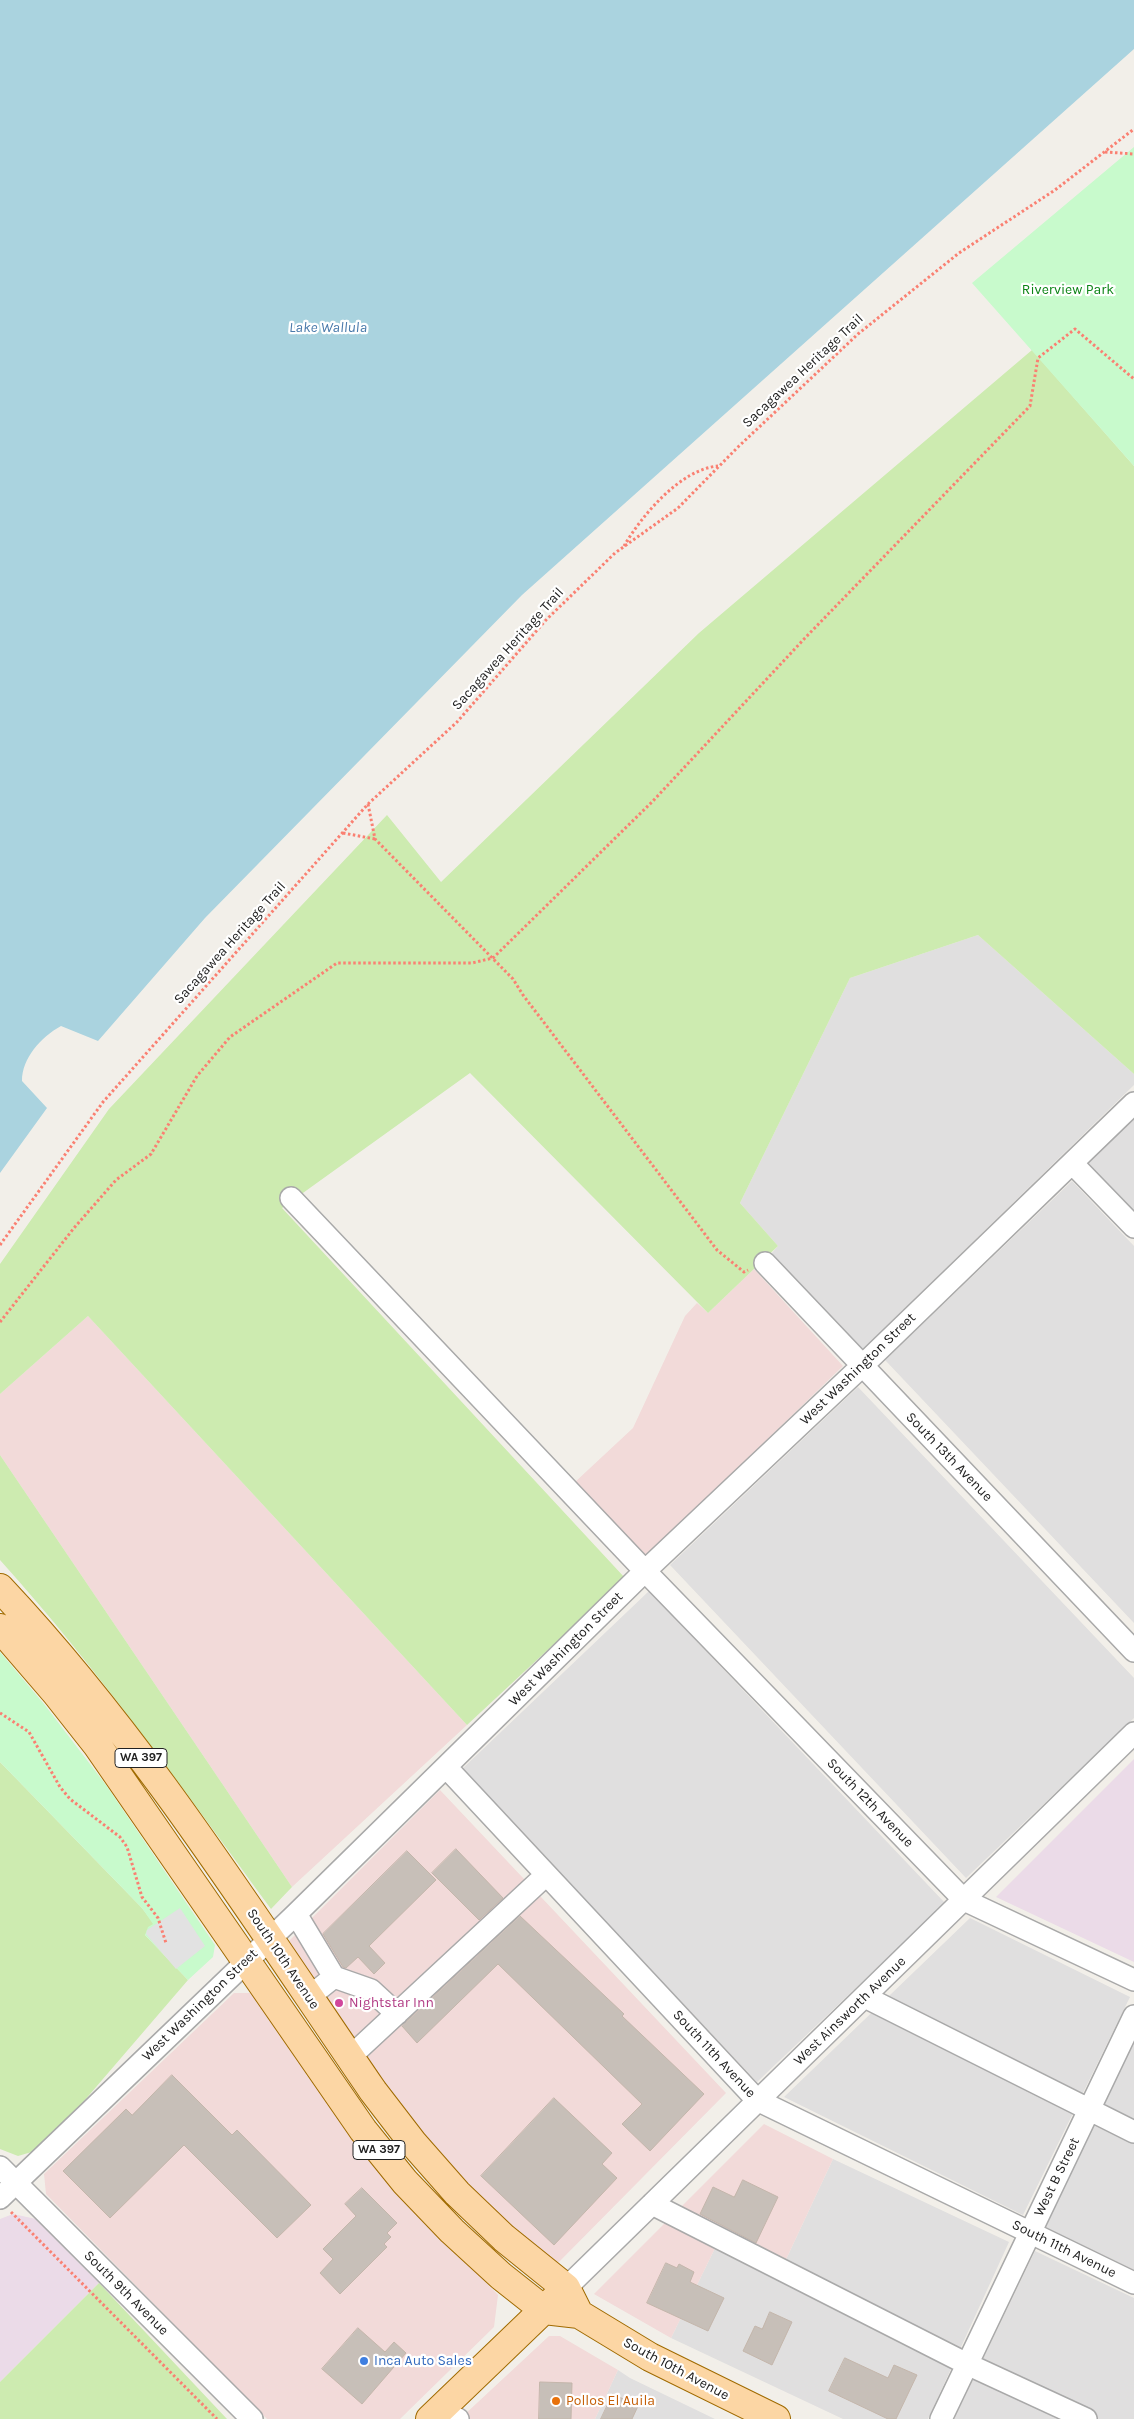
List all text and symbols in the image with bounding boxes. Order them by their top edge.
park label: Riverview Park [1022,282,1114,298]
street label: Sacagawea Heritage Trail [739,311,867,431]
water label: Lake Wallula [289,319,367,337]
street label: Sacagawea Heritage Trail [449,584,567,714]
street label: Sacagawea Heritage Trail [171,878,289,1008]
street label: West Washington Street [797,1309,919,1429]
street label: South 13th Avenue [902,1409,996,1505]
street label: West Washington Street [505,1588,627,1710]
road number: WA 397 [115,1749,167,1768]
street label: South 12th Avenue [823,1755,917,1851]
street label: South 10th Avenue [243,1906,323,2012]
street label: West Washington Street [139,1945,261,2065]
street label: West Ainsworth Avenue [791,1953,909,2069]
place label: Nightstar Inn [349,1995,434,2011]
marker: Nightstar Inn [333,1997,345,2009]
street label: South 11th Avenue [669,2007,759,2101]
street label: West B Street [1031,2135,1083,2219]
road number: WA 397 [353,2140,405,2160]
street label: South 11th Avenue [1009,2216,1119,2282]
street label: South 9th Avenue [80,2247,172,2339]
street label: South 10th Avenue [620,2334,732,2404]
place label: Inca Auto Sales [374,2353,472,2369]
marker: Inca Auto Sales [358,2355,370,2367]
place label: Pollos El Auila [566,2393,655,2409]
marker: Pollos El Auila [550,2395,562,2407]

